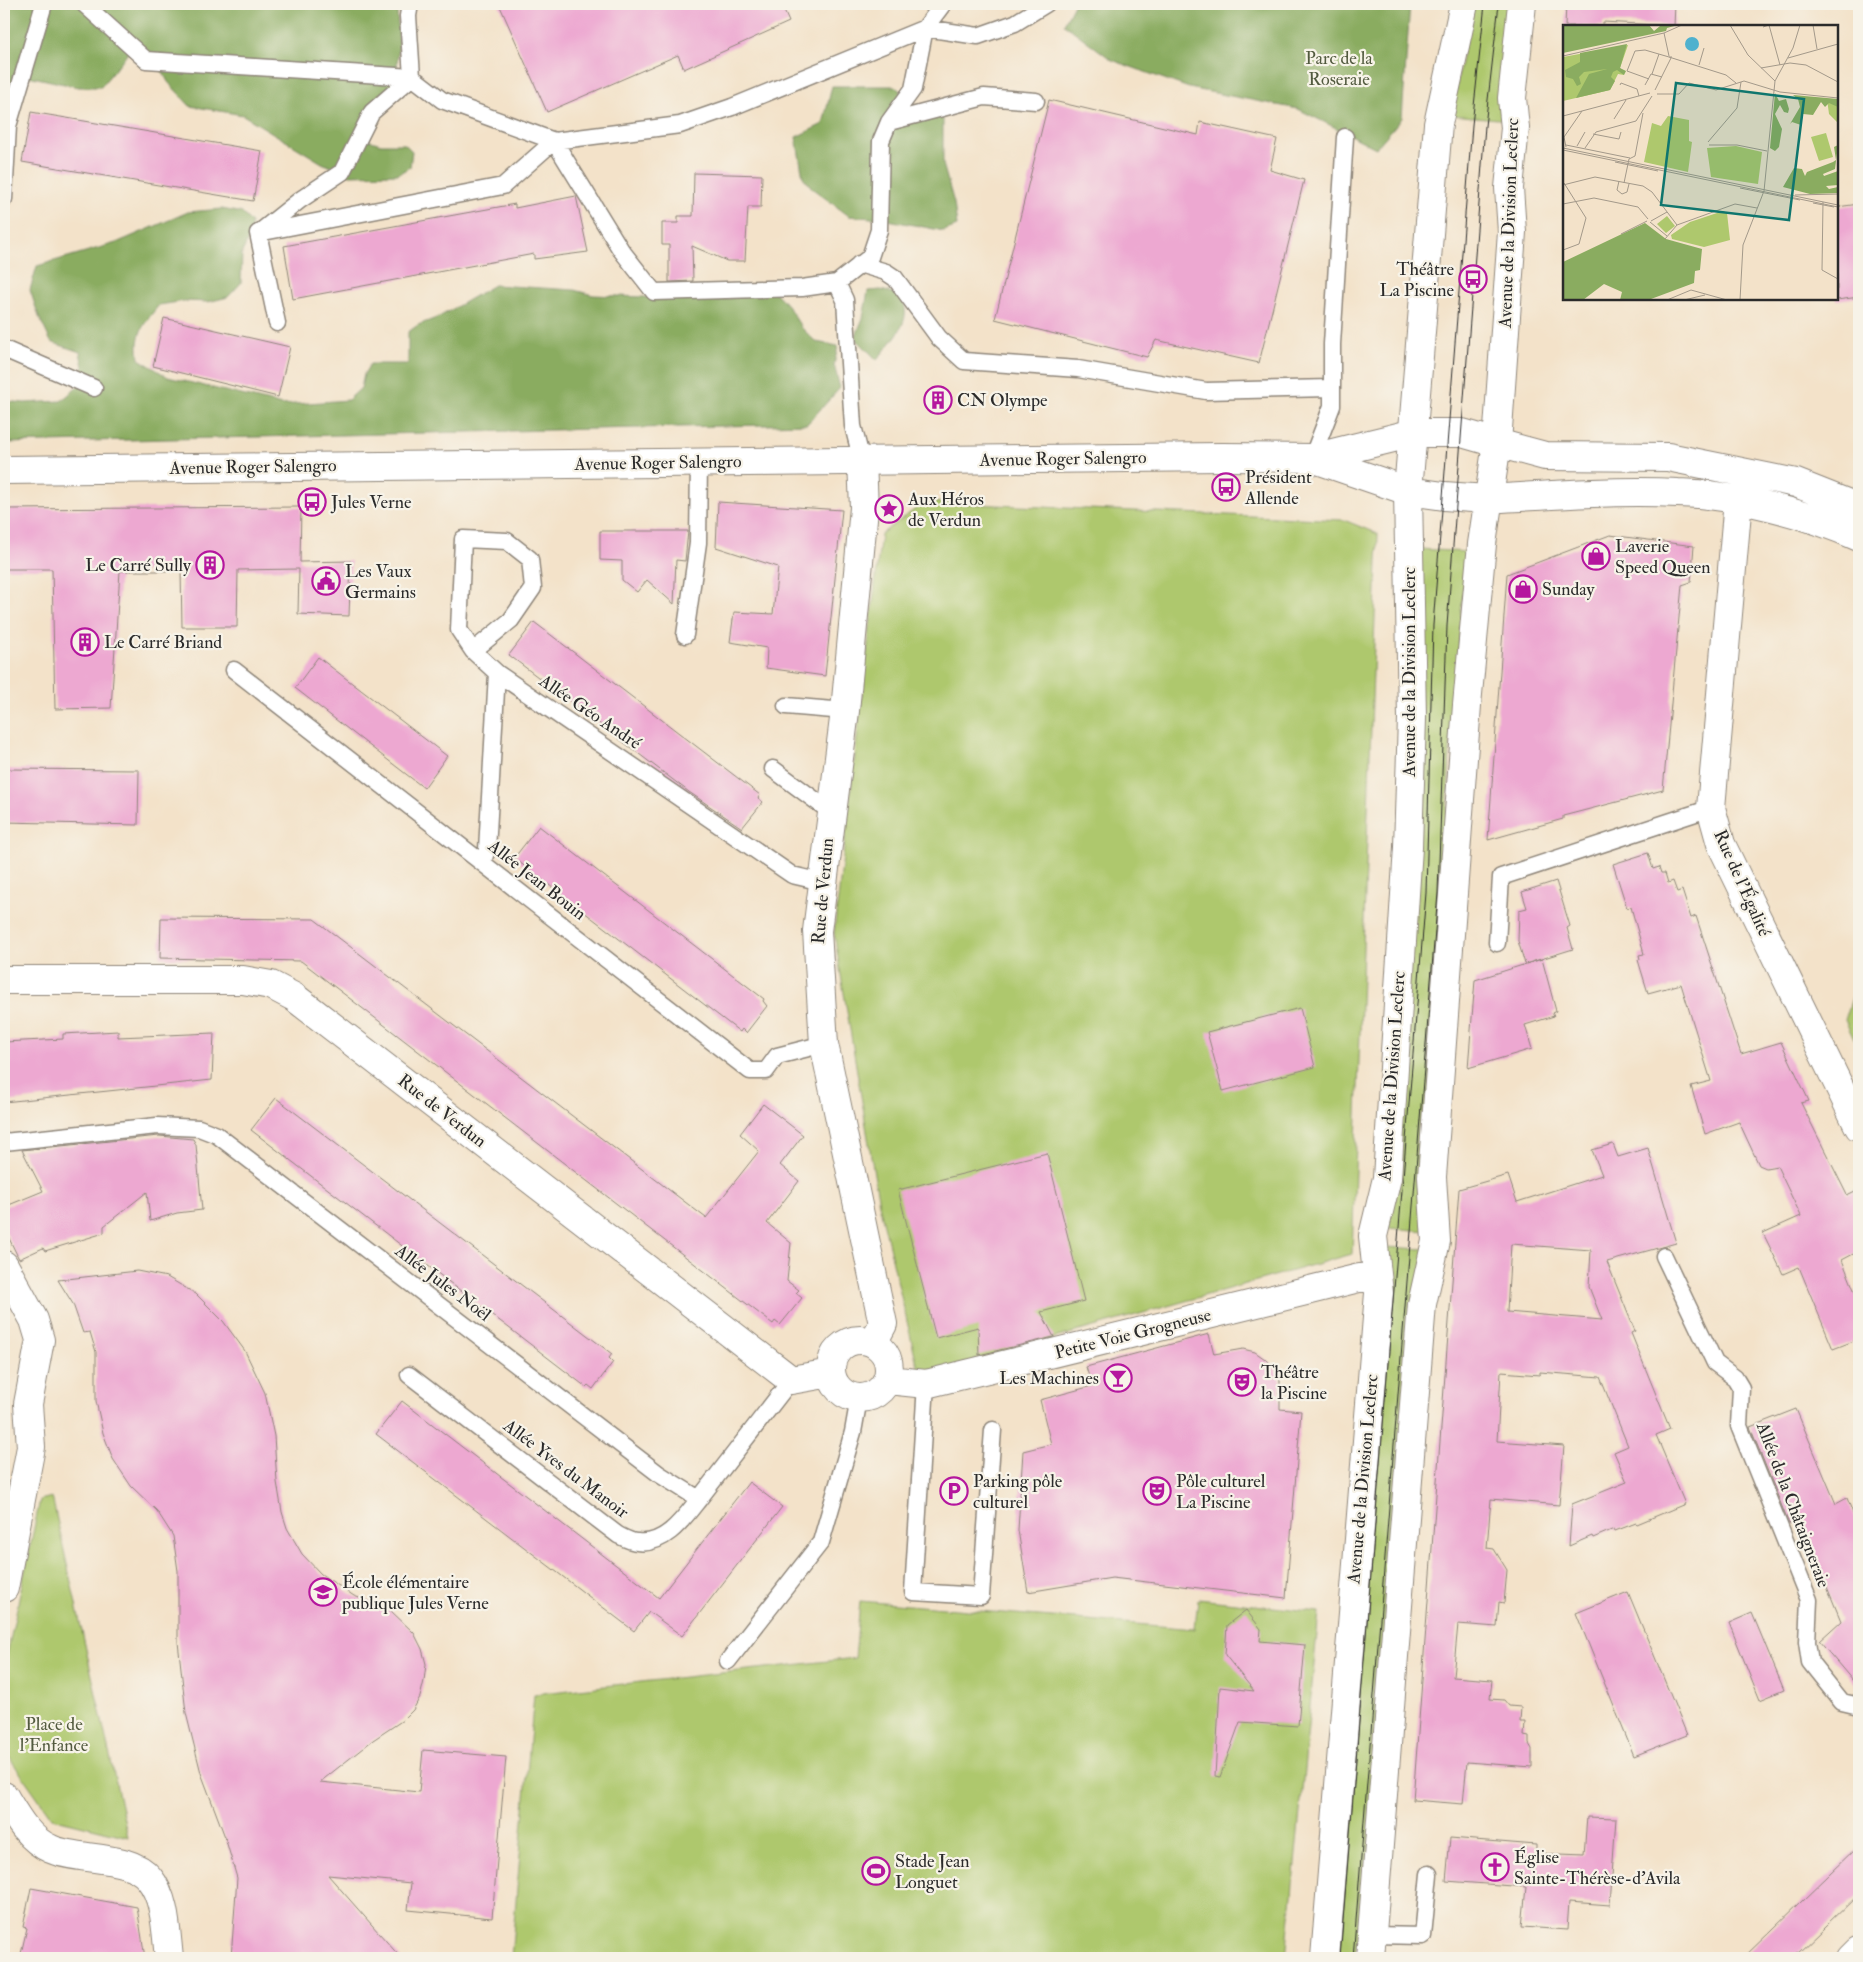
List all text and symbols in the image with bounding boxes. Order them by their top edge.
inset map [1563,25,1838,300]
park label: Parc de la Roseraie [1305,47,1373,91]
street label: Avenue de la Division Leclerc [1494,118,1524,329]
place label: Théâtre La Piscine [1380,258,1454,302]
bus stop icon: Théâtre La Piscine [1458,264,1488,294]
building icon: CN Olympe [923,385,953,415]
place label: CN Olympe [957,389,1048,412]
street label: Avenue Roger Salengro [978,446,1147,472]
street label: Avenue Roger Salengro [573,450,742,476]
street label: Avenue Roger Salengro [168,454,337,480]
place label: Président Allende [1244,466,1312,510]
bus stop icon: Président Allende [1211,472,1241,502]
bus stop icon: Jules Verne [297,487,327,517]
place label: Aux Héros de Verdun [907,488,984,532]
place label: Jules Verne [330,491,412,514]
place icon: Aux Héros de Verdun [874,494,904,524]
place label: Laverie Speed Queen [1615,535,1711,579]
shop icon: Laverie Speed Queen [1581,541,1611,571]
building icon: Le Carré Sully [195,550,225,580]
place label: Le Carré Sully [85,554,192,577]
place label: Les Vaux Germains [345,560,416,604]
public building icon: Les Vaux Germains [311,566,341,596]
street label: Avenue de la Division Leclerc [1398,567,1421,778]
shop icon: Sunday [1508,574,1538,604]
place label: Sunday [1542,578,1596,601]
building icon: Le Carré Briand [70,627,100,657]
place label: Le Carré Briand [104,631,222,654]
street label: Allée Géo André [534,669,646,755]
street label: Rue de l'Égalité [1708,826,1776,940]
street label: Allée Jean Bouin [483,834,591,925]
street label: Rue de Verdun [807,837,839,945]
street label: Avenue de la Division Leclerc [1373,970,1411,1183]
street label: Rue de Verdun [393,1069,491,1153]
street label: Allée Jules Noël [390,1239,496,1327]
street label: Petite Voie Grogneuse [1052,1303,1214,1365]
place label: Théâtre la Piscine [1261,1361,1328,1405]
bar icon: Les Machines [1103,1363,1133,1393]
place label: Les Machines [999,1367,1099,1390]
theatre icon: Théâtre la Piscine [1227,1367,1257,1397]
street label: Avenue de la Division Leclerc [1342,1373,1384,1586]
street label: Allée Yves du Manoir [498,1414,634,1524]
street label: Allée de la Châtaigneraie [1750,1418,1835,1591]
place label: Parking pôle culturel [973,1470,1063,1514]
place label: Pôle culturel La Piscine [1176,1470,1266,1514]
parking icon: Parking pôle culturel [939,1476,969,1506]
theatre icon: Pôle culturel La Piscine [1142,1476,1172,1506]
place label: École élémentaire publique Jules Verne [341,1571,489,1615]
school or university icon: École élémentaire publique Jules Verne [308,1577,338,1607]
park label: Place de l'Enfance [20,1713,89,1757]
place label: Église Sainte-Thérèse-d'Avila [1514,1846,1681,1890]
place label: Stade Jean Longuet [895,1850,970,1894]
church icon: Église Sainte-Thérèse-d'Avila [1480,1852,1510,1882]
sports icon: Stade Jean Longuet [861,1856,891,1886]

